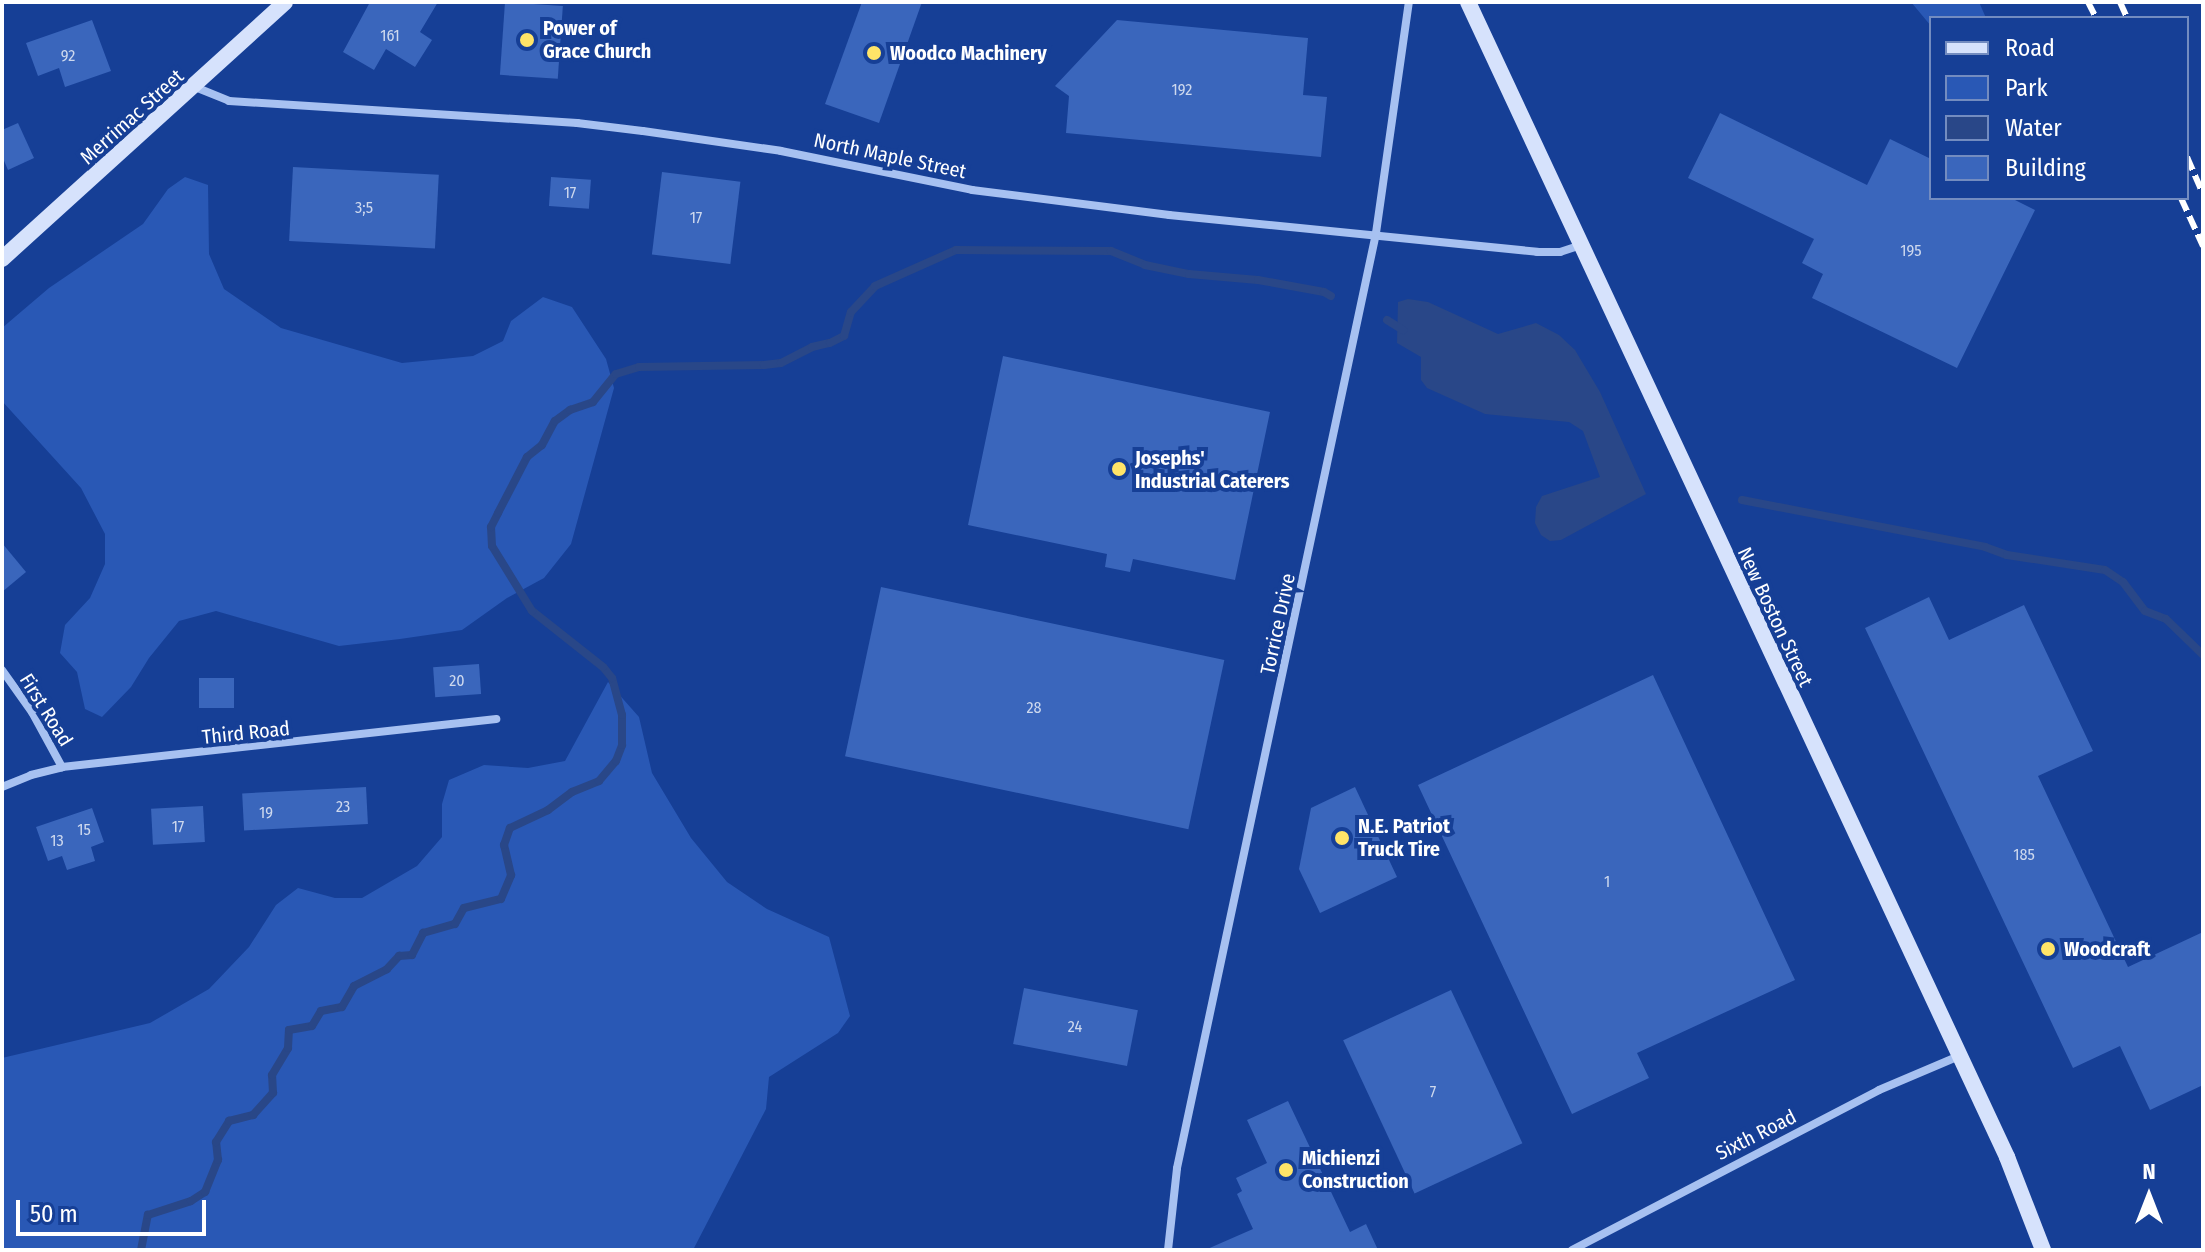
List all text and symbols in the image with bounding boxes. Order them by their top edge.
place label: Power of Grace Church [543,16,651,63]
legend [1929,16,2189,200]
house number: 161 [380,26,400,46]
marker: Power of Grace Church [518,31,536,49]
text: Road [2005,34,2055,62]
place label: Woodco Machinery [890,41,1047,65]
marker: Woodco Machinery [865,44,883,62]
house number: 92 [61,46,75,66]
street label: Merrimac Street [75,64,189,170]
text: Park [2005,74,2048,102]
house number: 192 [1172,80,1192,100]
text: Water [2005,114,2062,142]
street label: North Maple Street [812,128,968,184]
text: Building [2005,154,2086,182]
house number: 17 [564,183,576,203]
house number: 3;5 [355,198,373,218]
house number: 17 [690,208,702,228]
house number: 195 [1900,241,1922,261]
place label: Josephs' Industrial Caterers [1135,446,1290,493]
marker: Josephs' Industrial Caterers [1110,460,1128,478]
street label: New Boston Street [1732,544,1818,690]
street label: Torrice Drive [1256,571,1300,677]
street label: First Road [14,669,78,751]
house number: 20 [449,671,465,691]
house number: 28 [1026,698,1042,718]
street label: Third Road [201,716,291,750]
house number: 23 [336,797,350,817]
house number: 19 [259,803,273,823]
place label: N.E. Patriot Truck Tire [1358,814,1450,861]
house number: 17 [172,817,184,837]
house number: 15 [77,820,91,840]
marker: N.E. Patriot Truck Tire [1333,829,1351,847]
house number: 13 [50,831,64,851]
house number: 185 [2013,845,2035,865]
house number: 1 [1604,872,1610,892]
place label: Woodcraft [2064,937,2151,961]
marker: Woodcraft [2039,940,2057,958]
house number: 24 [1068,1017,1082,1037]
house number: 7 [1430,1082,1436,1102]
street label: Sixth Road [1712,1105,1800,1165]
place label: Michienzi Construction [1302,1146,1409,1193]
north arrow [2109,1156,2189,1236]
text: N [2142,1158,2156,1185]
marker: Michienzi Construction [1277,1161,1295,1179]
scale bar [20,1184,210,1234]
text: 50 m [30,1200,78,1228]

